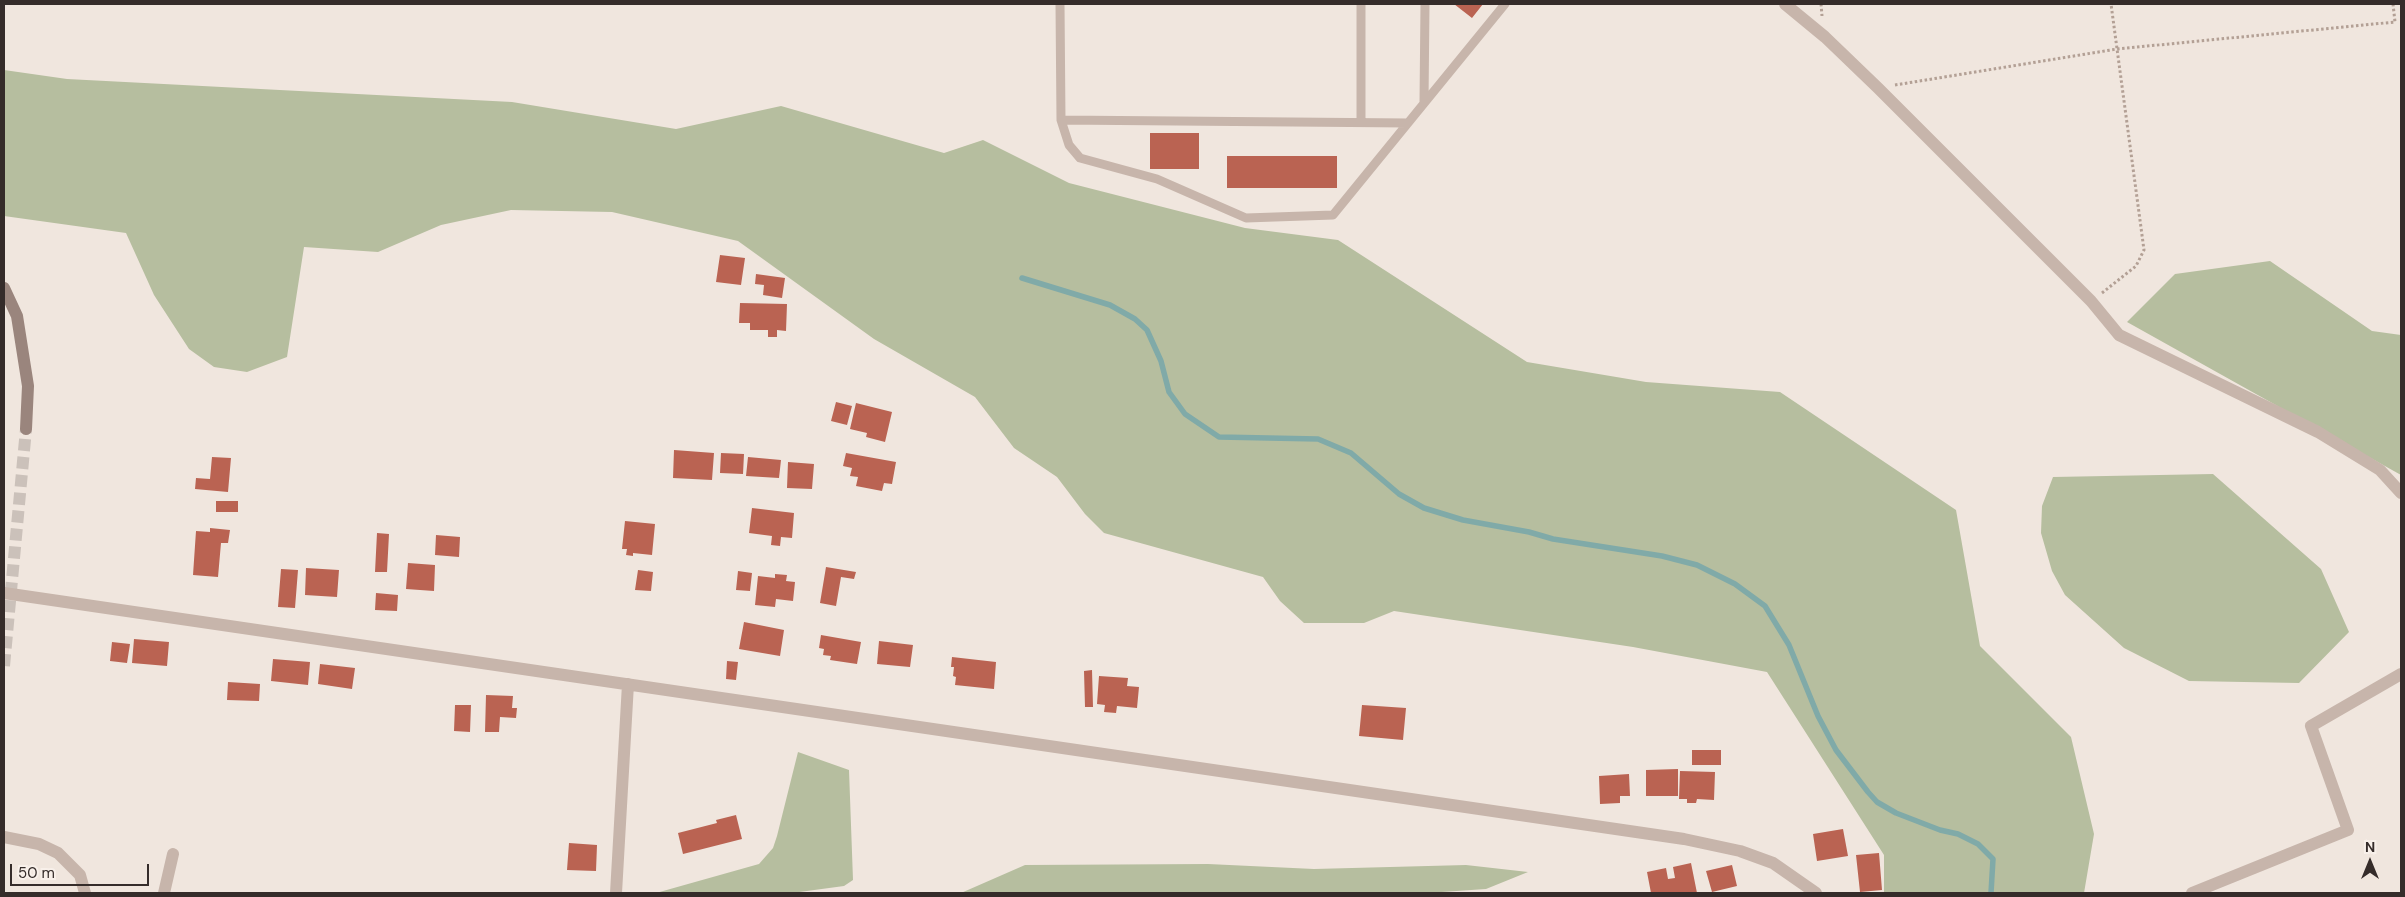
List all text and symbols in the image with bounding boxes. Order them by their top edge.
north arrow [2345,837,2395,887]
text: N [2365,838,2375,856]
scale bar [12,854,151,886]
text: 50 m [18,863,55,883]

